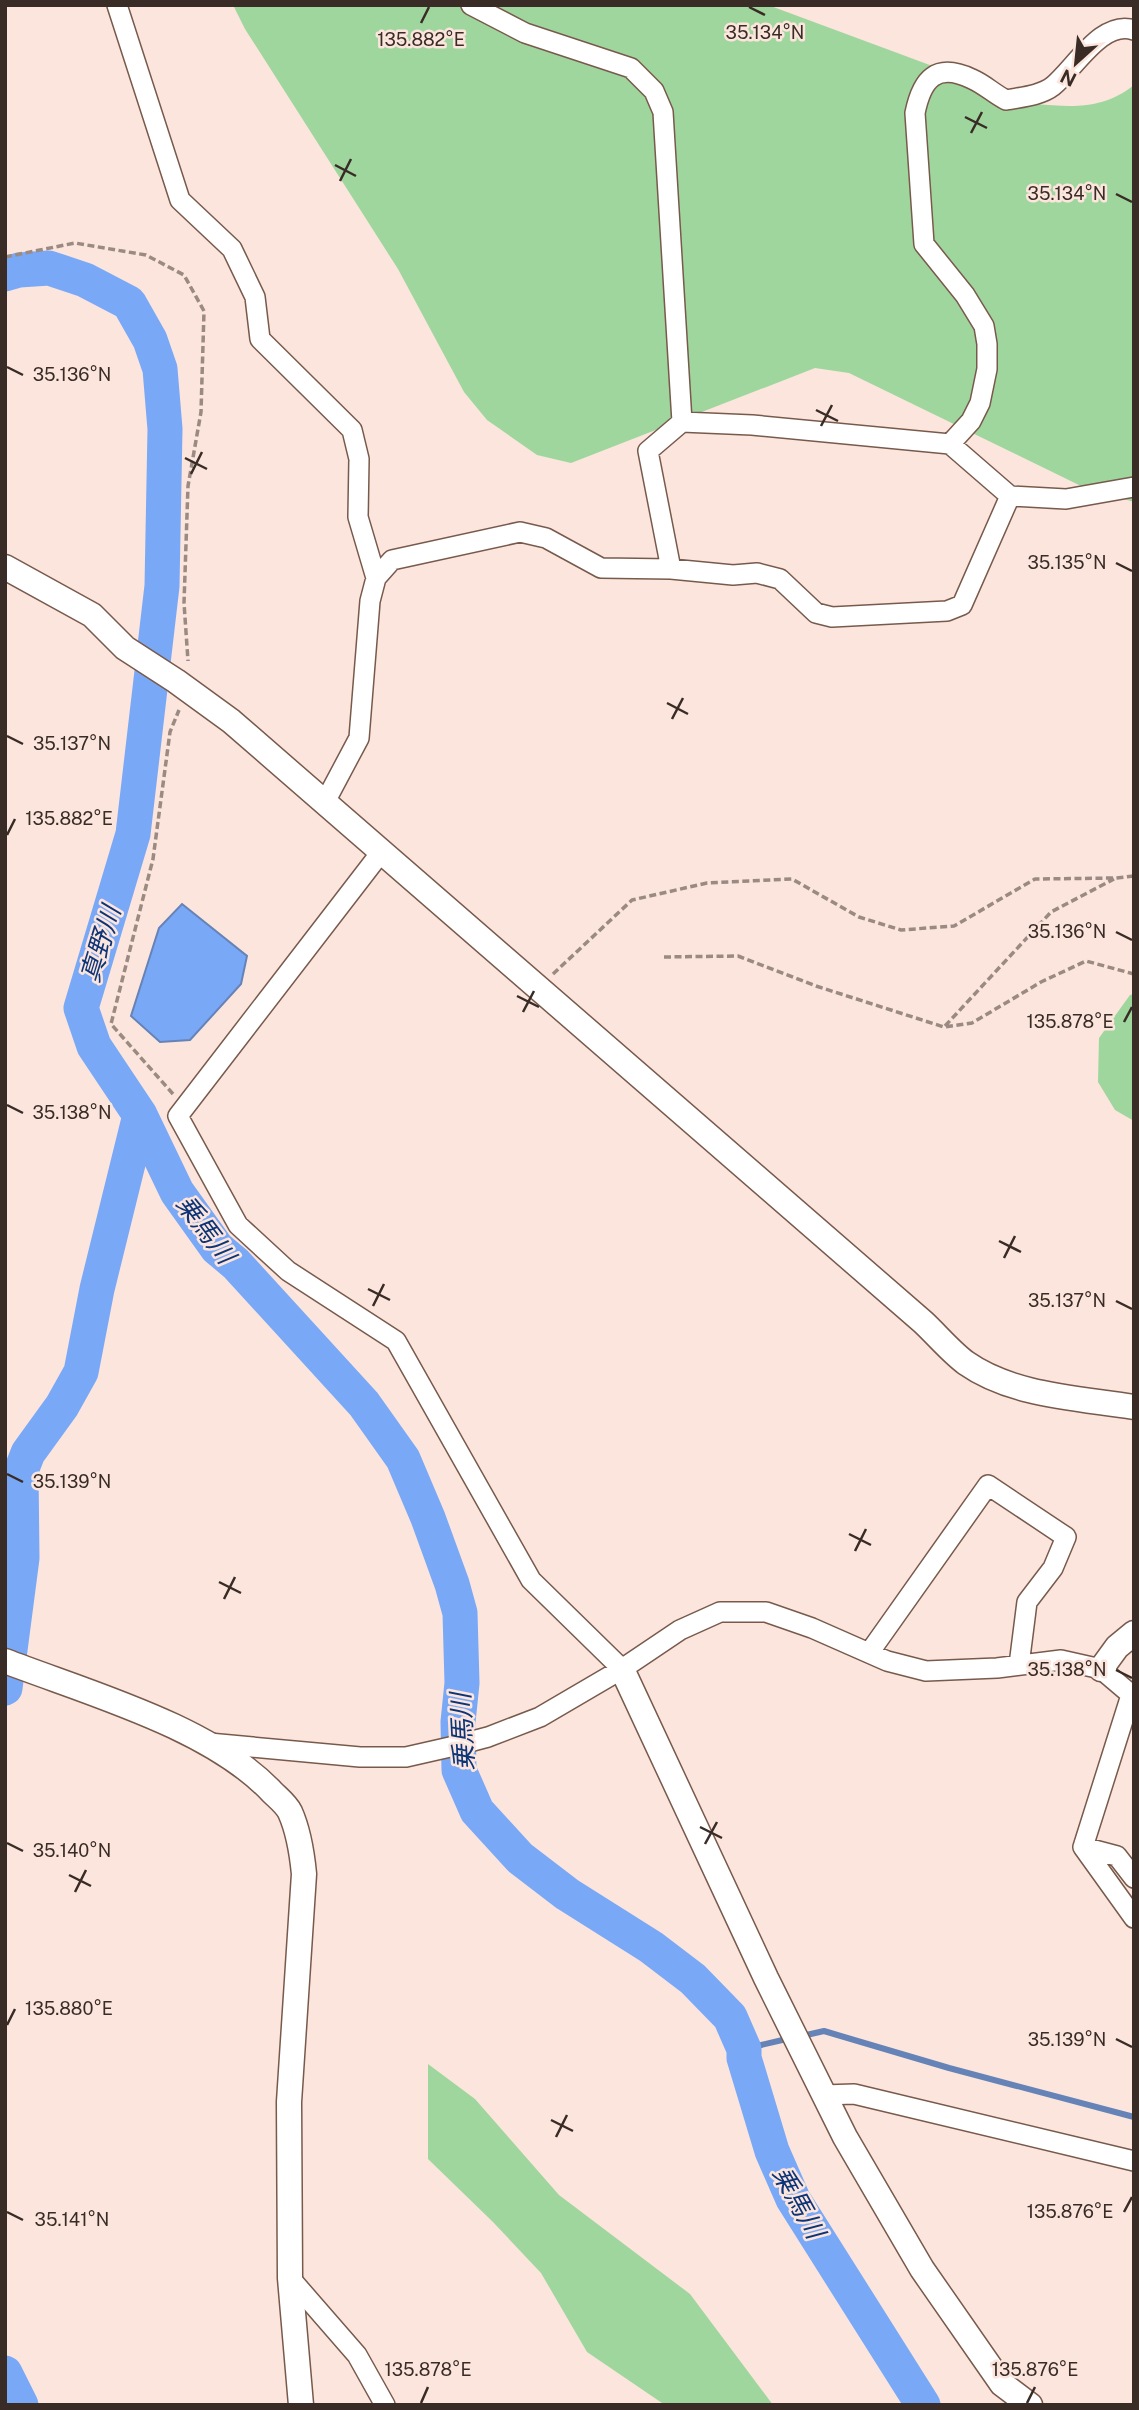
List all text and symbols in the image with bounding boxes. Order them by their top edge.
text: 35.134°N [726,22,804,43]
north arrow [1041,28,1111,98]
text: 135.882°E [377,29,465,50]
text: N [1057,65,1080,91]
text: 35.134°N [1028,183,1106,204]
text: 35.136°N [33,364,111,385]
text: 35.135°N [1027,552,1107,573]
text: 35.137°N [33,733,111,754]
text: 135.882°E [25,808,113,829]
water label: 真野川 [74,899,127,986]
text: 35.136°N [1028,921,1106,942]
text: 135.878°E [1026,1011,1114,1032]
text: 35.138°N [32,1102,112,1123]
water label: 乗馬川 [170,1189,244,1272]
text: 35.137°N [1028,1290,1106,1311]
text: 35.139°N [33,1471,111,1492]
text: 35.138°N [1027,1659,1107,1680]
water label: 乗馬川 [444,1689,480,1772]
text: 35.140°N [33,1840,111,1861]
text: 135.880°E [25,1998,113,2019]
text: 35.139°N [1028,2029,1106,2050]
water label: 乗馬川 [767,2160,833,2246]
text: 135.876°E [1027,2201,1113,2222]
text: 35.141°N [35,2209,109,2230]
text: 135.878°E [384,2359,472,2380]
text: 135.876°E [992,2359,1078,2380]

